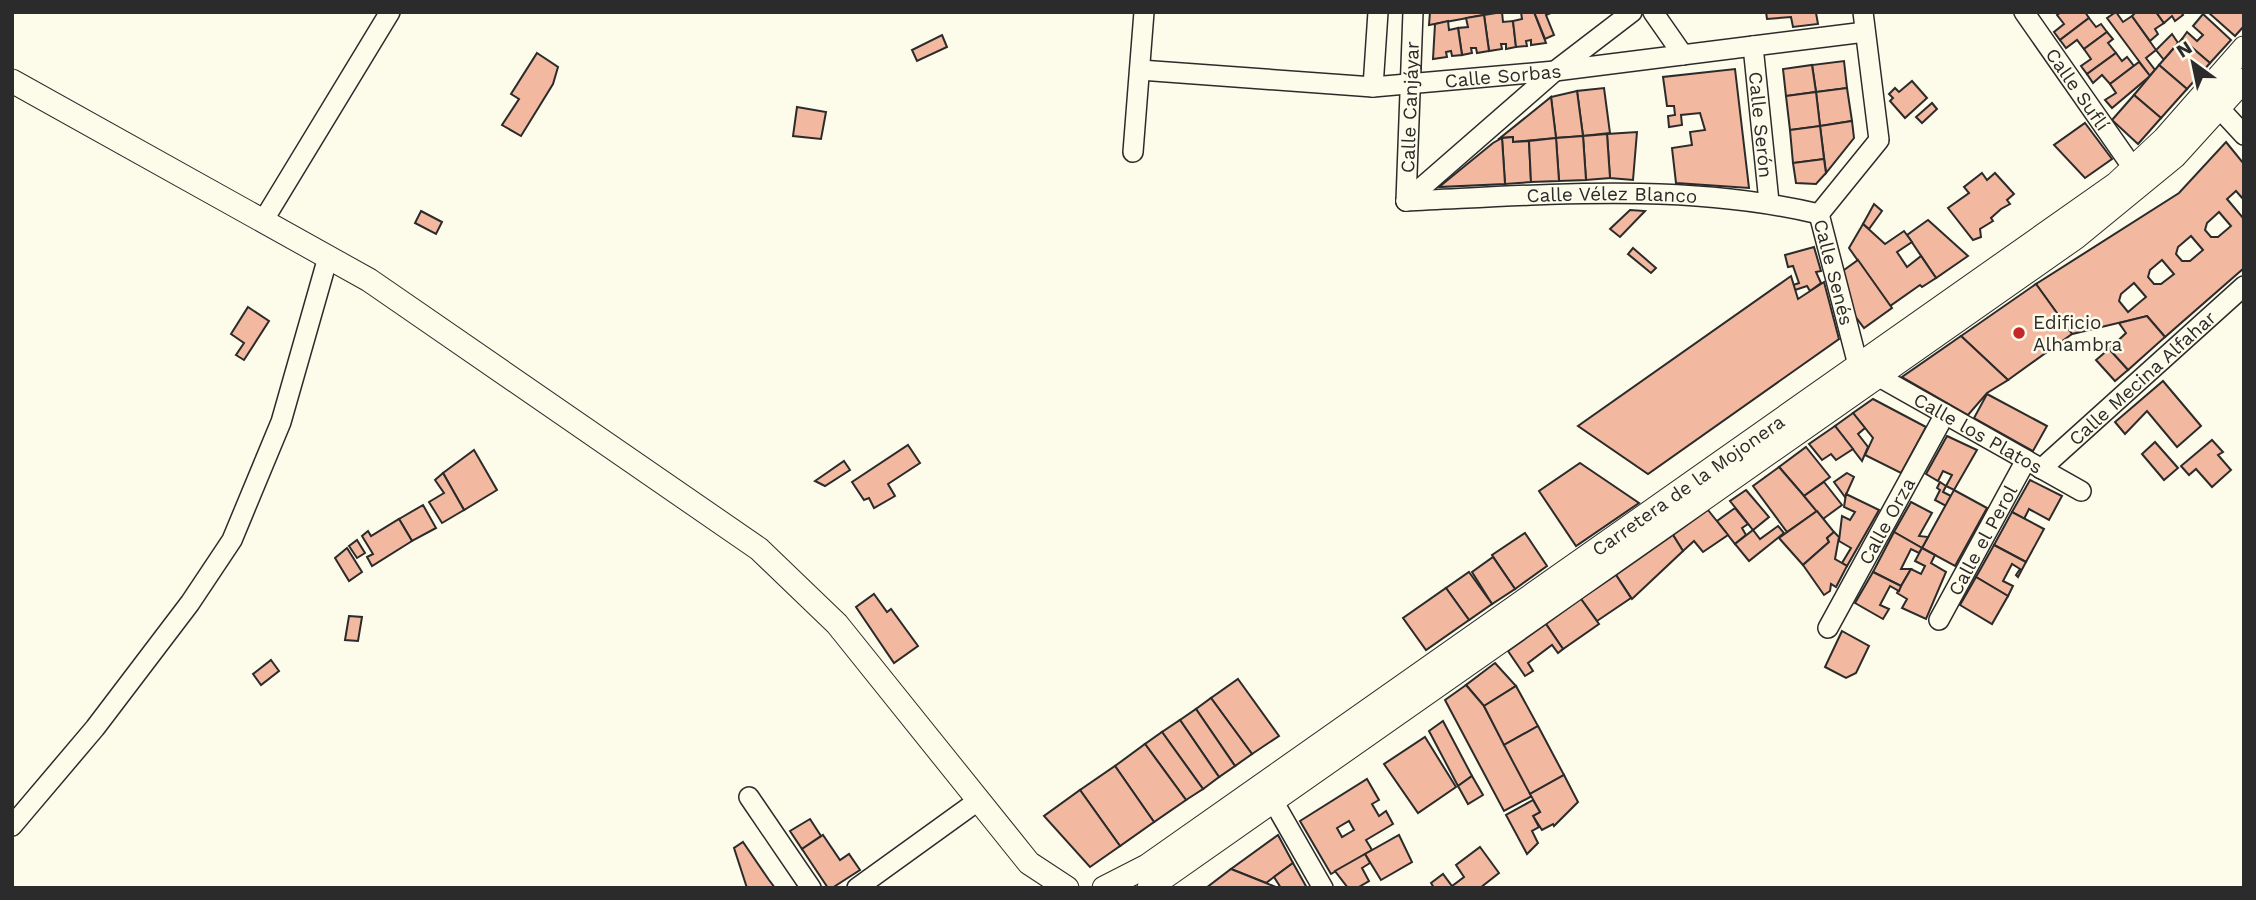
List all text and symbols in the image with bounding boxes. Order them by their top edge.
north arrow [2158,28,2228,98]
text: N [2172,36,2196,63]
street label: Calle Canjáyar [1396,41,1424,173]
street label: Calle Suflí [2041,44,2114,135]
street label: Calle Sorbas [1444,59,1563,93]
street label: Calle Serón [1744,70,1777,179]
street label: Calle Vélez Blanco [1526,182,1698,208]
street label: Calle Senés [1809,217,1858,328]
street label: Calle Mecina Alfahar [2064,306,2221,450]
place label: Edificio Alhambra [2033,311,2122,356]
marker: Edificio Alhambra [2011,325,2027,341]
street label: Calle los Platos [1910,388,2046,479]
street label: Carretera de la Mojonera [1588,410,1789,561]
street label: Calle Orza [1854,473,1920,569]
street label: Calle el Perol [1944,481,2022,600]

